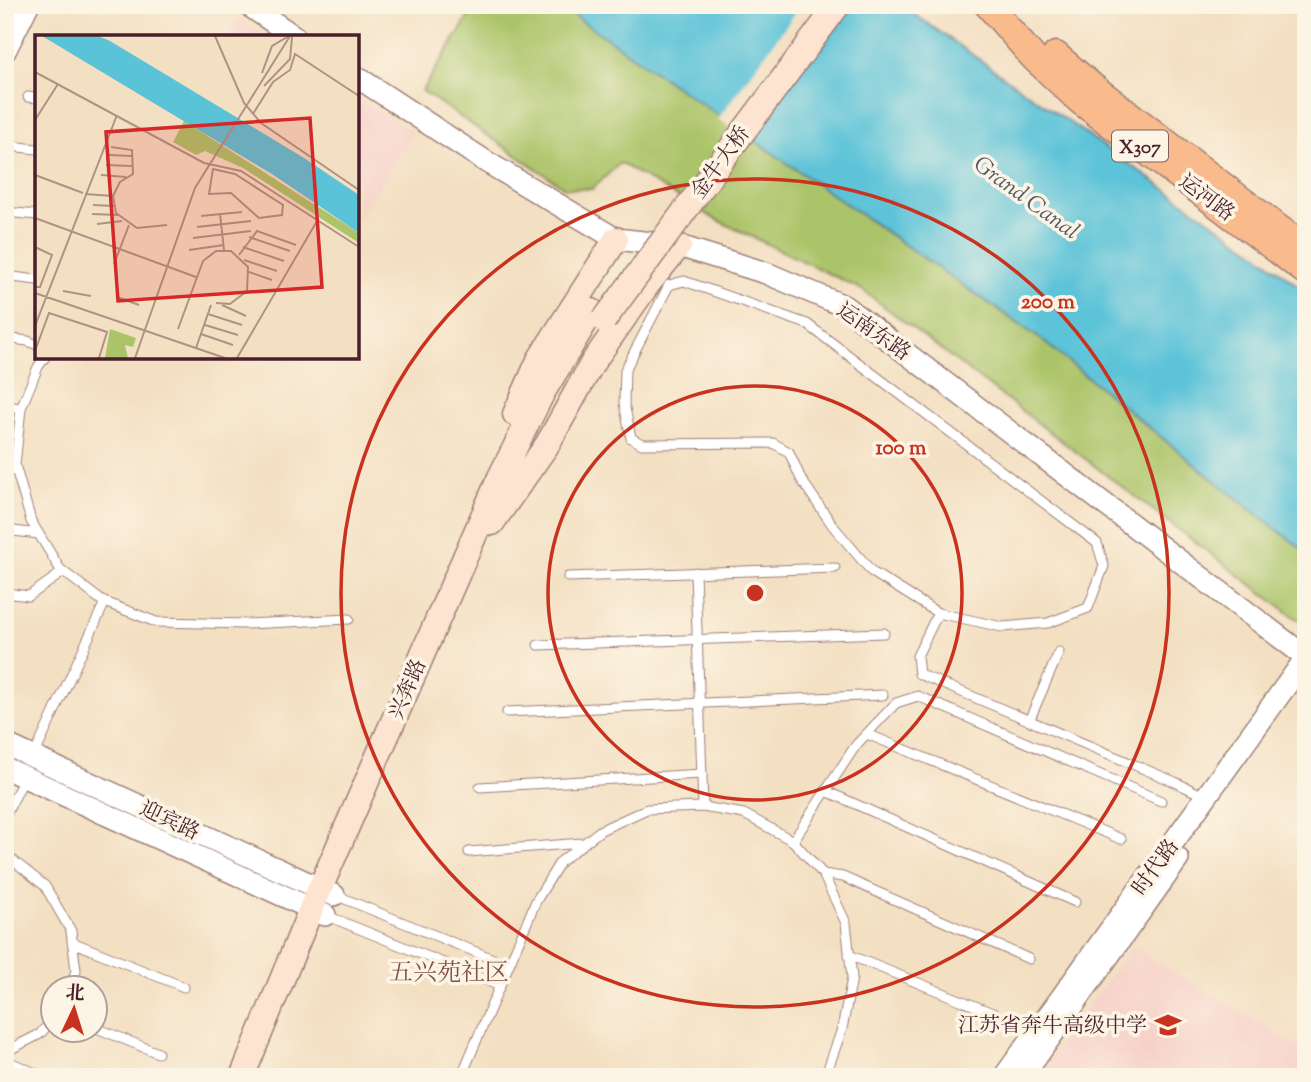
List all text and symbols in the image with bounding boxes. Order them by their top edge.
inset map [35,35,359,359]
street label: 金牛大桥 [685,120,758,206]
road number: X307 [1112,130,1168,162]
water label: Grand Canal [966,149,1085,249]
street label: 运河路 [1172,168,1240,230]
text: 200 m [1021,288,1076,318]
street label: 运南东路 [830,296,916,369]
text: 100 m [876,434,927,464]
centre of rings [743,581,767,605]
street label: 兴奔路 [383,655,435,725]
street label: 迎宾路 [134,795,204,849]
street label: 时代路 [1126,834,1187,902]
district label: 五兴苑社区 [389,957,509,991]
north arrow [38,974,108,1044]
text: 北 [65,980,85,1009]
school or university icon: 江苏省奔牛高级中学 [1153,1010,1183,1040]
place label: 江苏省奔牛高级中学 [958,1012,1147,1042]

